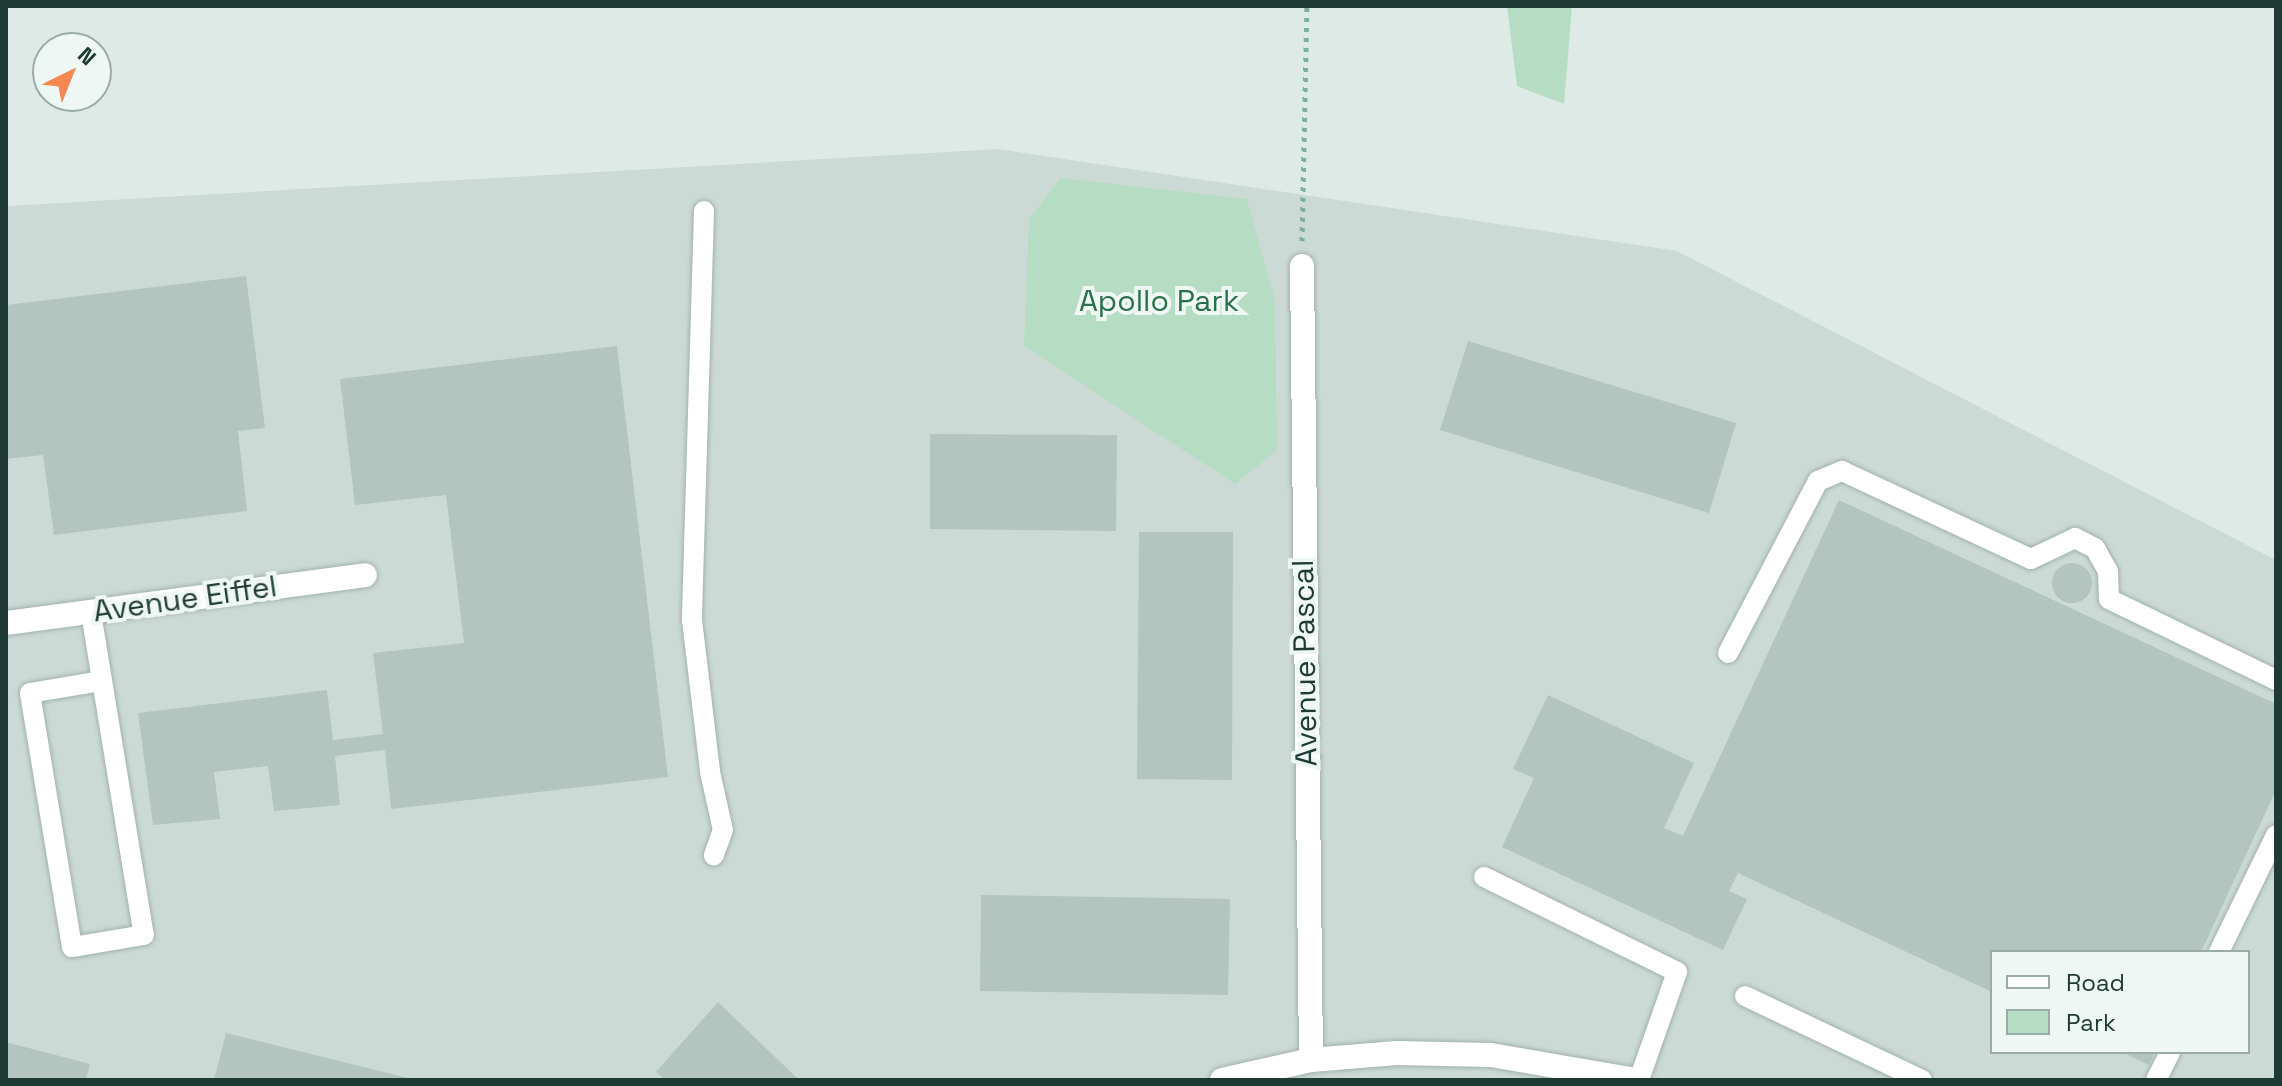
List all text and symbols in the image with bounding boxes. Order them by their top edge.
north arrow [32,32,112,112]
text: N [72,41,102,71]
park label: Apollo Park [1079,283,1239,319]
street label: Avenue Pascal [1285,559,1325,767]
street label: Avenue Eiffel [91,568,279,630]
legend [1990,950,2250,1054]
text: Road [2066,967,2125,998]
text: Park [2066,1007,2116,1038]

